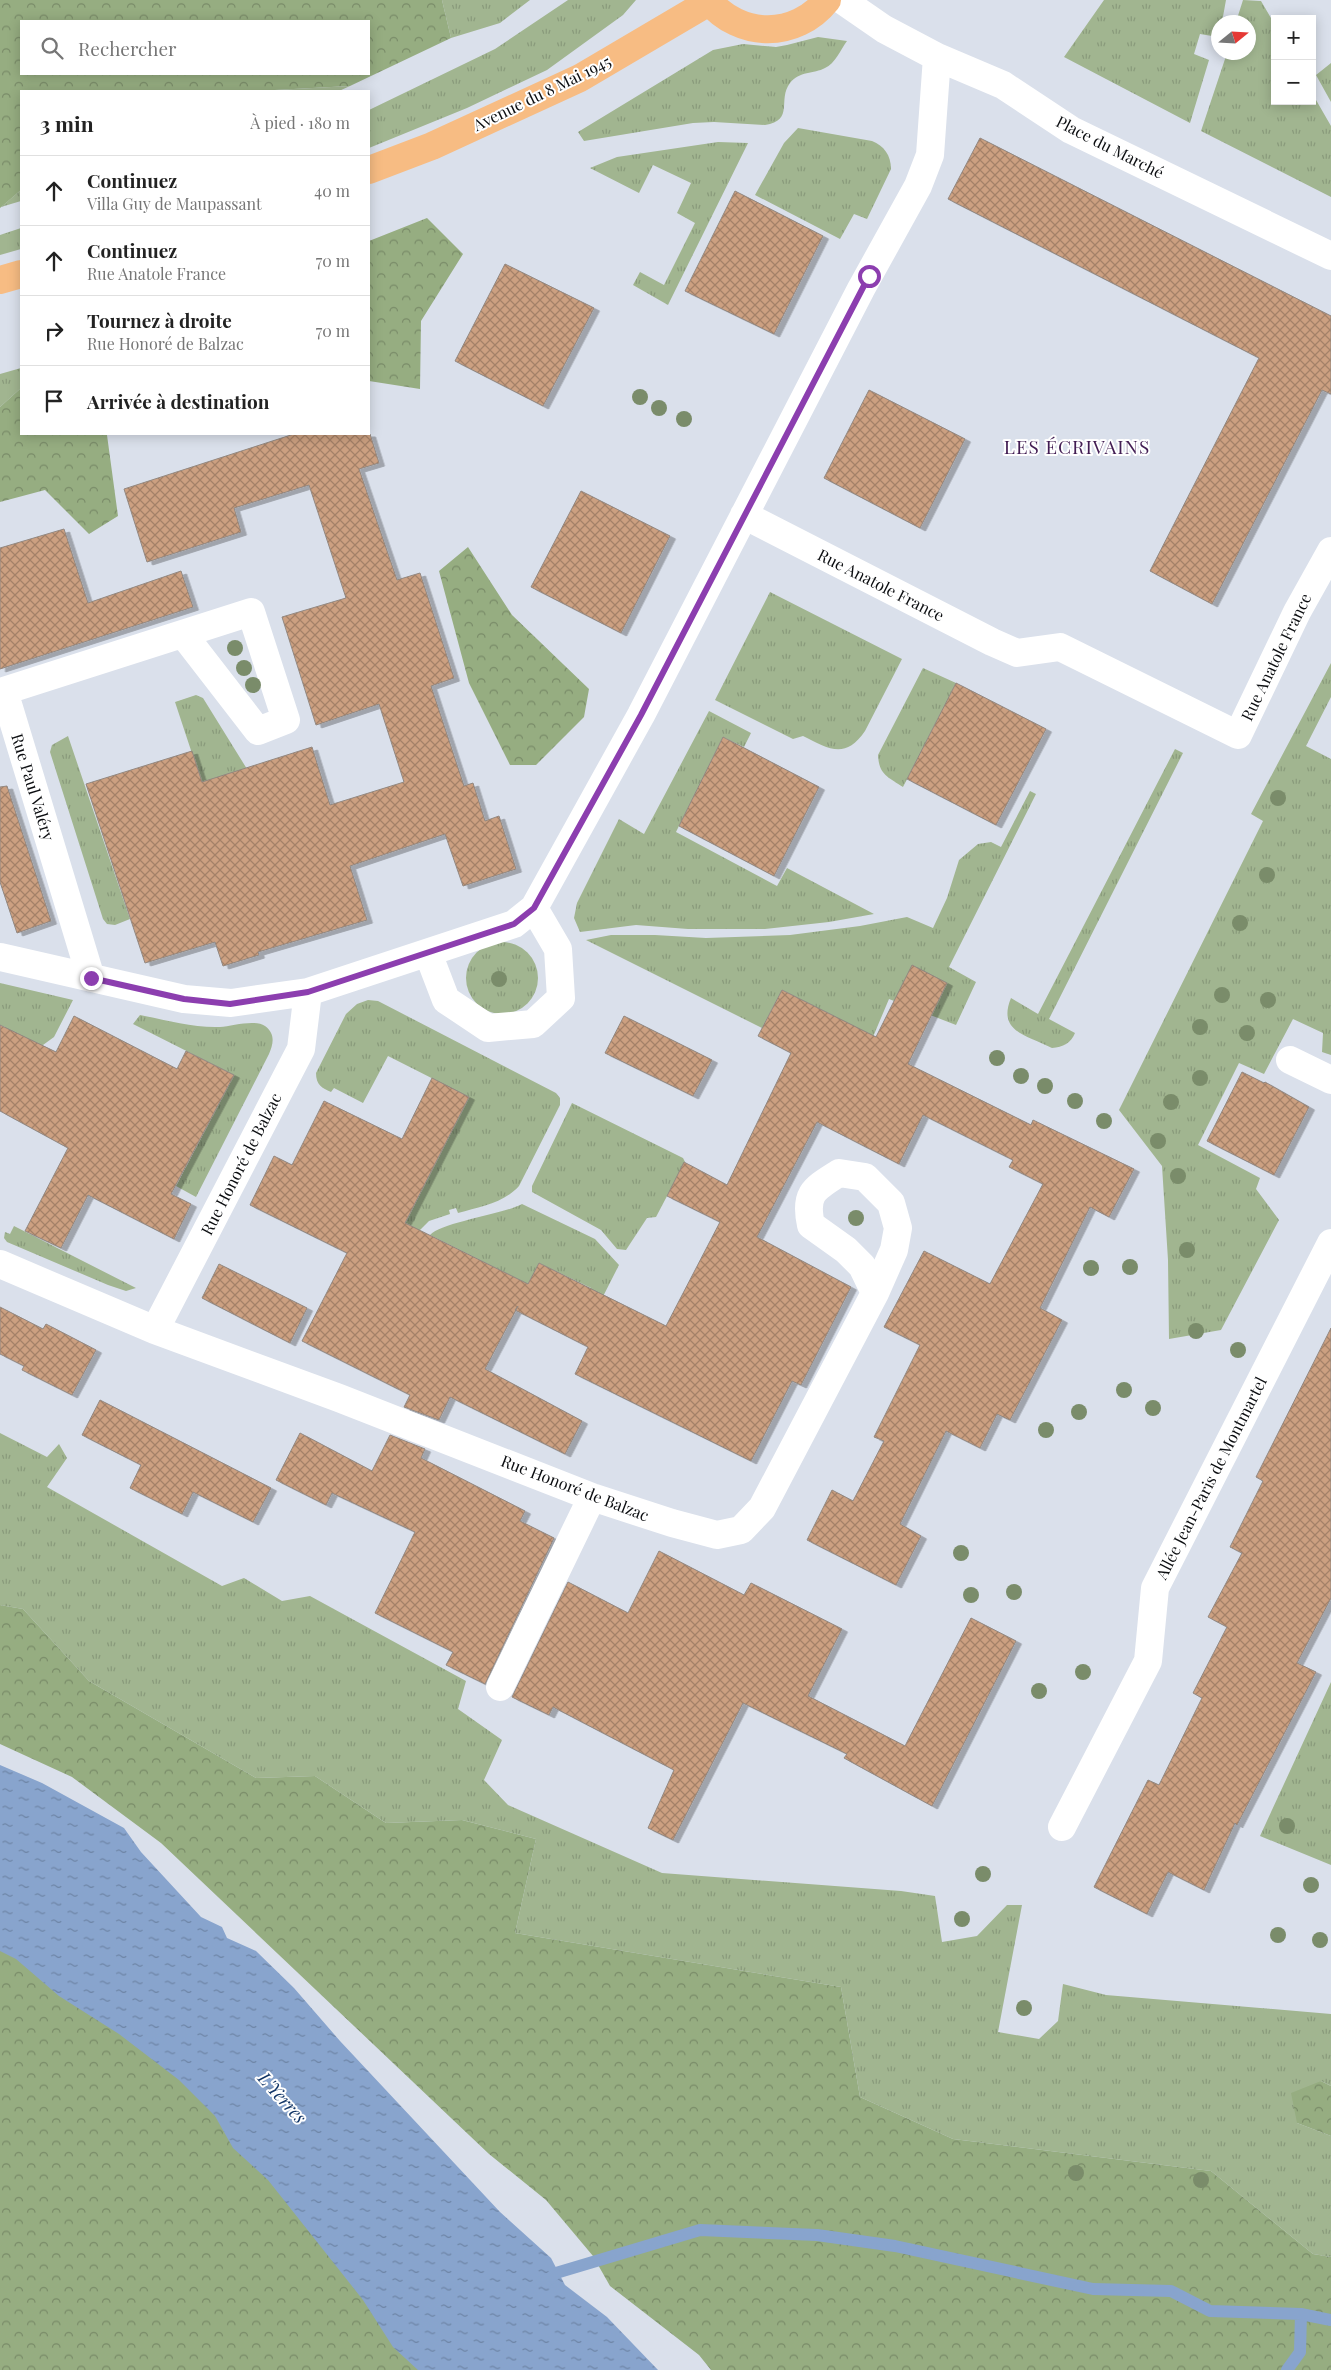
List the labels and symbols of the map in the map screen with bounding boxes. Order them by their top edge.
north arrow [1211,15,1256,60]
street label: Avenue du 8 Mai 1945 [469,50,614,135]
street label: Place du Marché [1053,110,1168,183]
route start [858,265,881,288]
district label: LES ÉCRIVAINS [1004,433,1150,459]
street label: Rue Anatole France [814,544,948,626]
street label: Rue Anatole France [1236,590,1315,724]
street label: Rue Paul Valéry [7,731,60,843]
route end [80,967,103,990]
street label: Rue Honoré de Balzac [196,1089,286,1238]
street label: Allée Jean-Paris de Montmartel [1150,1373,1271,1583]
street label: Rue Honoré de Balzac [498,1450,652,1526]
water label: L'Yerres [253,2066,312,2128]

